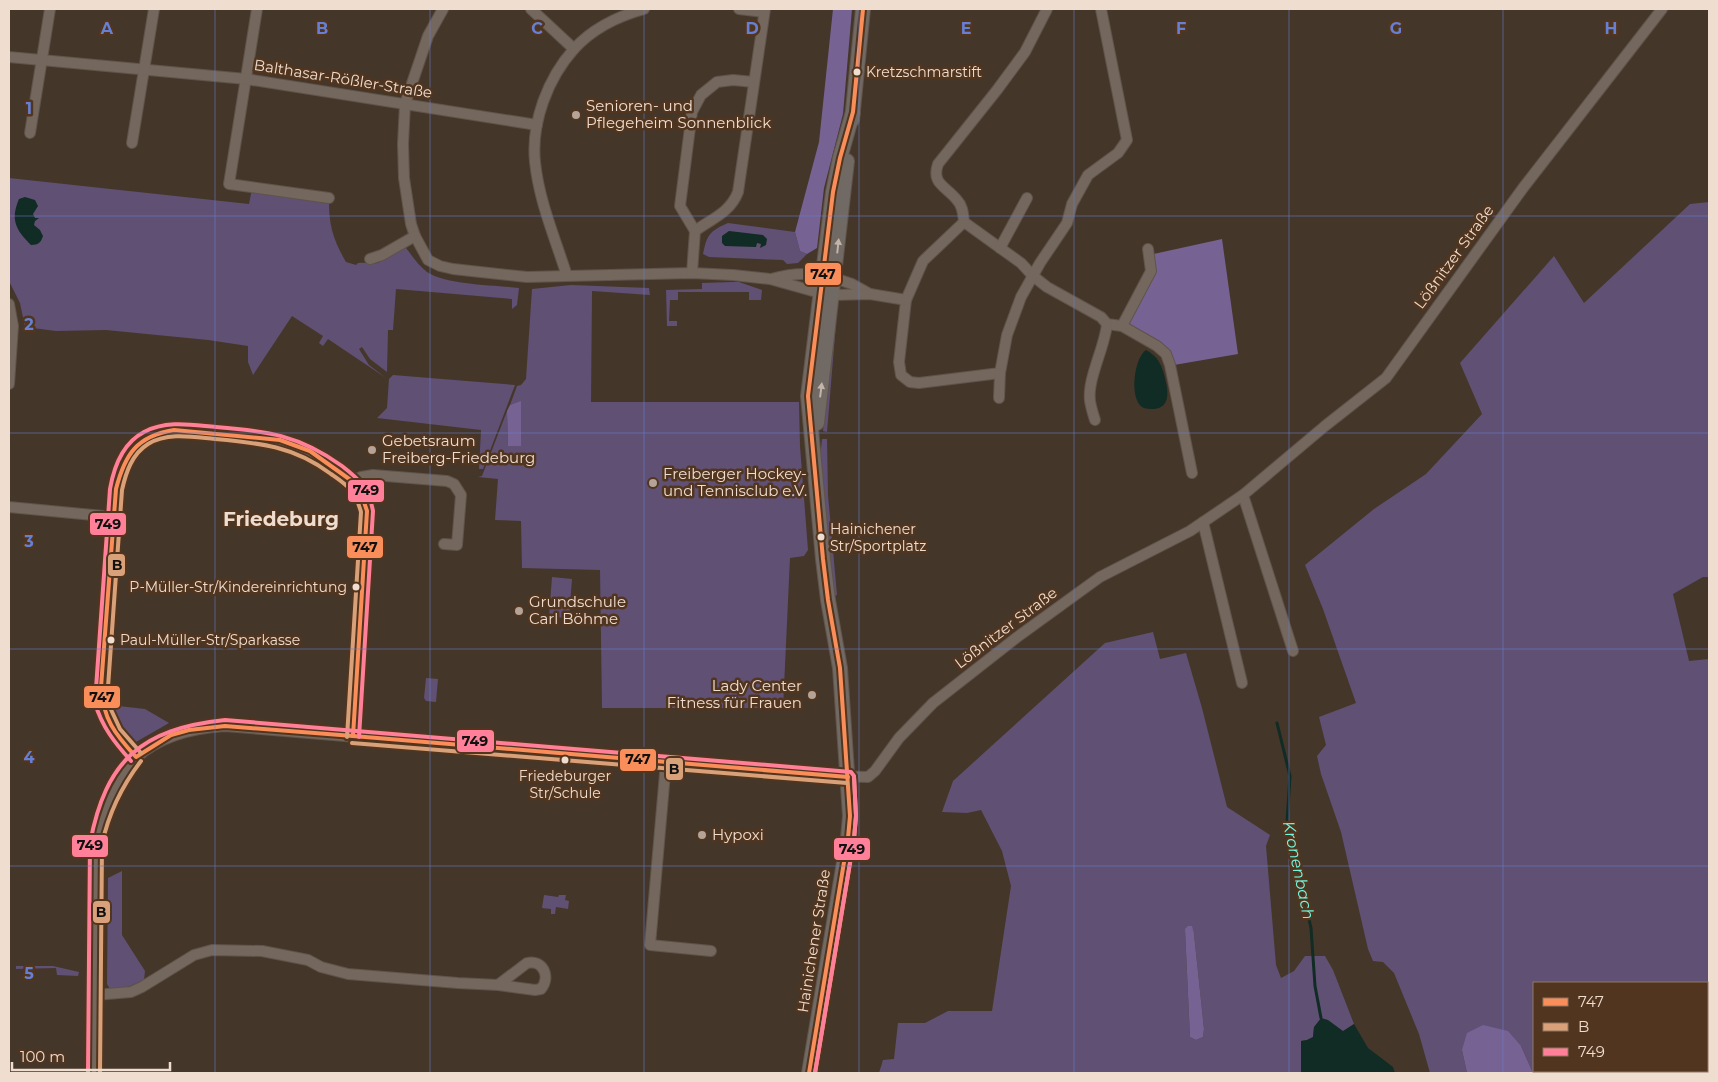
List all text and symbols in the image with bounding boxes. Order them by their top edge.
text: A [100,19,114,38]
text: B [316,19,328,38]
text: C [531,19,543,38]
text: D [745,19,759,38]
text: E [961,19,971,38]
text: F [1176,19,1186,38]
text: G [1390,19,1402,38]
text: H [1605,19,1617,38]
street label: Balthasar-Rößler-Straße [253,55,434,102]
place label: Kretzschmarstift [866,63,982,81]
marker: Kretzschmarstift [852,67,862,77]
place label: Senioren- und Pflegeheim Sonnenblick [586,96,771,132]
text: 1 [26,99,32,118]
marker: Senioren- und Pflegeheim Sonnenblick [570,109,582,121]
street label: Lößnitzer Straße [1410,201,1498,312]
one-way arrow [834,238,842,254]
line badge: 747 [804,262,842,286]
text: 747 [810,265,836,283]
text: 2 [24,315,34,334]
one-way arrow [817,382,825,398]
place label: Gebetsraum Freiberg-Friedeburg [382,431,535,467]
marker: Gebetsraum Freiberg-Friedeburg [366,444,378,456]
place label: Freiberger Hockey- und Tennisclub e.V. [663,464,807,500]
marker: Freiberger Hockey- und Tennisclub e.V. [647,477,659,489]
line badge: 749 [347,479,385,503]
text: 749 [353,481,379,499]
district label: Friedeburg [223,507,339,531]
line badge: 749 [89,512,127,536]
text: 749 [95,515,121,533]
place label: Hainichener Str/Sportplatz [830,520,927,555]
text: 3 [23,532,34,551]
marker: Hainichener Str/Sportplatz [816,532,826,542]
line badge: 747 [346,535,384,559]
text: 747 [352,538,378,556]
line badge: B [107,553,126,577]
text: B [112,556,123,574]
place label: P-Müller-Str/Kindereinrichtung [129,578,347,596]
marker: P-Müller-Str/Kindereinrichtung [351,582,361,592]
street label: Lößnitzer Straße [951,583,1061,672]
place label: Grundschule Carl Böhme [529,592,626,628]
marker: Grundschule Carl Böhme [513,605,525,617]
place label: Paul-Müller-Str/Sparkasse [120,631,300,649]
marker: Paul-Müller-Str/Sparkasse [106,635,116,645]
place label: Lady Center Fitness für Frauen [667,676,802,712]
line badge: 747 [83,685,121,709]
text: 747 [89,688,115,706]
marker: Lady Center Fitness für Frauen [806,689,818,701]
line badge: 749 [456,729,495,753]
text: 749 [462,732,488,750]
text: 4 [23,748,35,767]
line badge: 747 [619,748,657,772]
text: 747 [625,750,651,768]
marker: Friedeburger Str/Schule [560,755,570,765]
line badge: B [665,757,684,781]
text: B [669,760,680,778]
place label: Friedeburger Str/Schule [519,767,612,802]
water label: Kronenbach [1279,819,1318,921]
place label: Hypoxi [712,825,764,844]
marker: Hypoxi [696,829,708,841]
line badge: 749 [71,834,109,858]
text: 749 [77,836,103,854]
line badge: 749 [833,837,871,861]
text: 749 [839,840,865,858]
street label: Hainichener Straße [793,868,834,1014]
line badge: B [92,900,111,924]
text: B [96,903,107,921]
text: 5 [24,964,34,983]
legend [1533,982,1708,1072]
text: 747 [1578,992,1604,1011]
text: B [1578,1017,1589,1036]
scale bar [12,1040,170,1072]
text: 749 [1578,1042,1605,1061]
text: 100 m [20,1047,65,1066]

